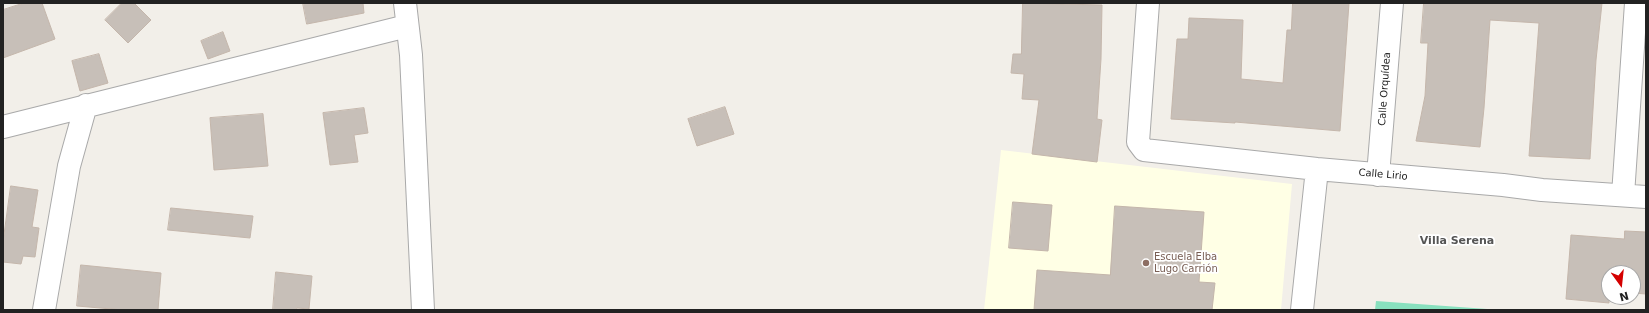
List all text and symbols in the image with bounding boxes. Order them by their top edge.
street label: Calle Orquídea [1376,52,1394,126]
street label: Calle Lirio [1358,167,1408,183]
district label: Villa Serena [1420,234,1494,248]
place label: Escuela Elba Lugo Carrión [1154,251,1218,274]
marker: Escuela Elba Lugo Carrión [1141,258,1151,268]
north arrow [1601,265,1641,305]
text: N [1618,289,1630,304]

